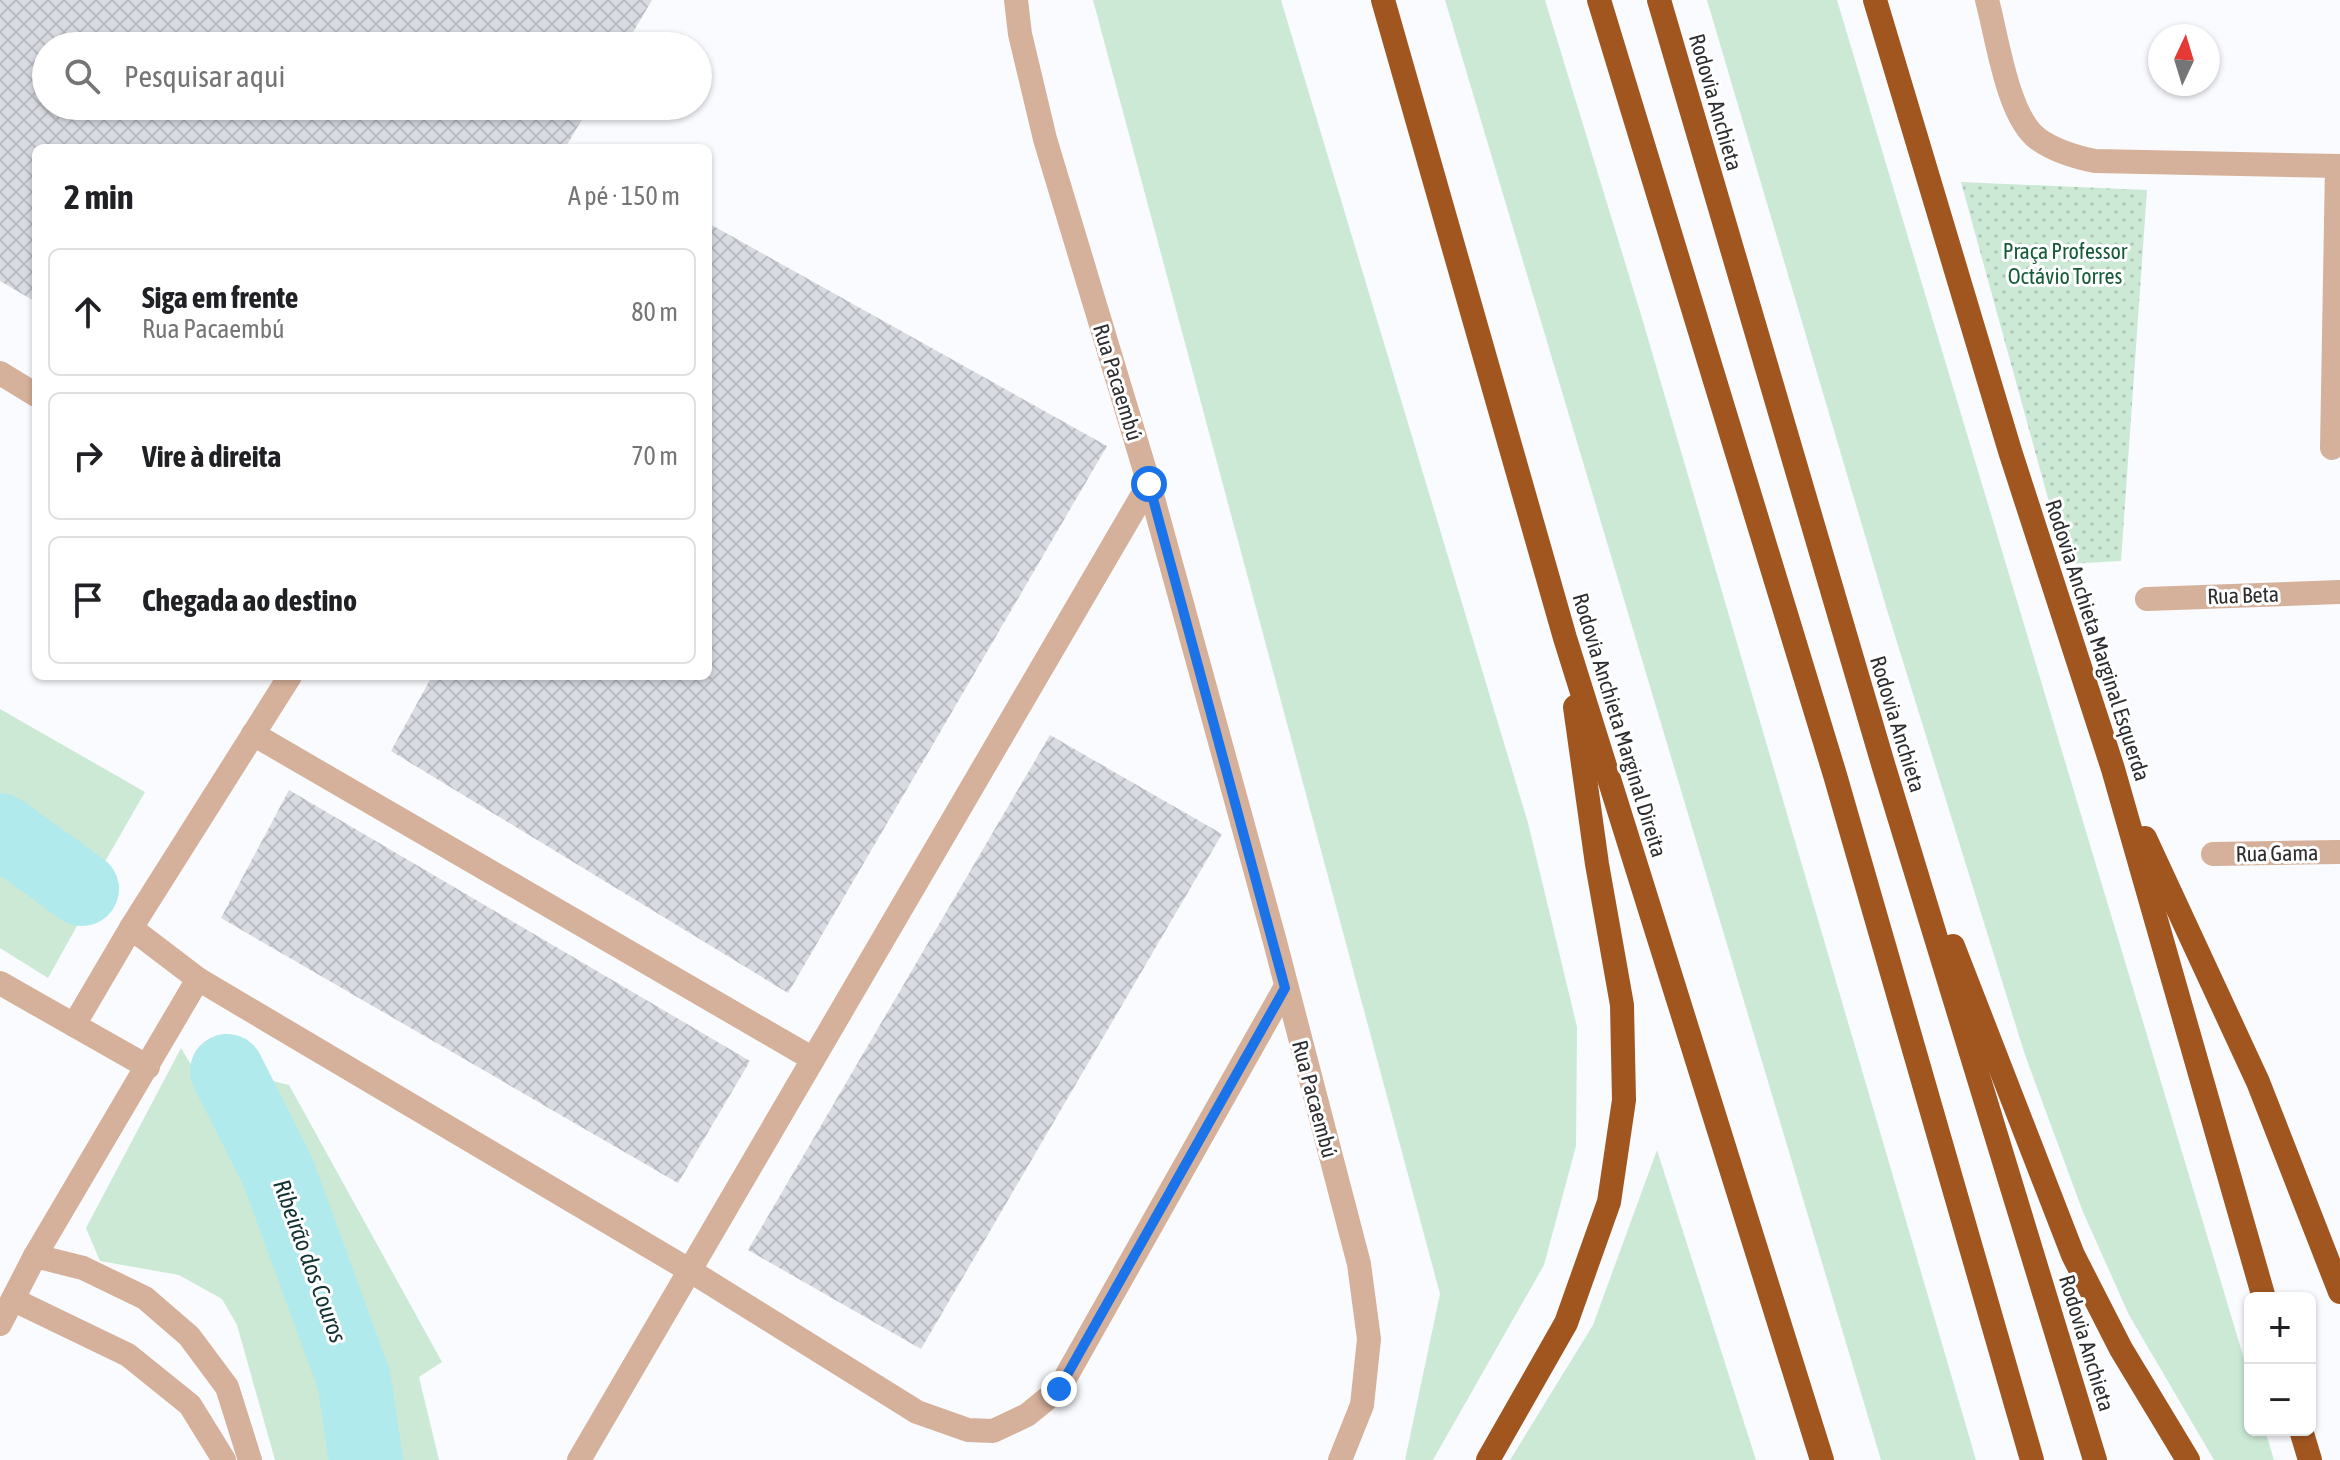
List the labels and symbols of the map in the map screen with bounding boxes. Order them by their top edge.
north arrow [2148,24,2220,96]
street label: Rodovia Anchieta [1684,31,1748,173]
park label: Praça Professor Octávio Torres [2003,238,2128,289]
street label: Rua Pacaembú [1088,320,1148,444]
route start [1131,466,1167,502]
street label: Rodovia Anchieta Marginal Esquerda [2040,496,2156,784]
street label: Rua Beta [2207,581,2279,609]
street label: Rodovia Anchieta Marginal Direita [1567,590,1673,860]
street label: Rodovia Anchieta [1865,653,1931,795]
street label: Rua Gama [2235,839,2319,867]
street label: Rua Pacaembú [1287,1037,1343,1161]
water label: Ribeirão dos Couros [268,1176,352,1346]
street label: Rodovia Anchieta [2054,1272,2120,1414]
route end [1041,1371,1077,1407]

